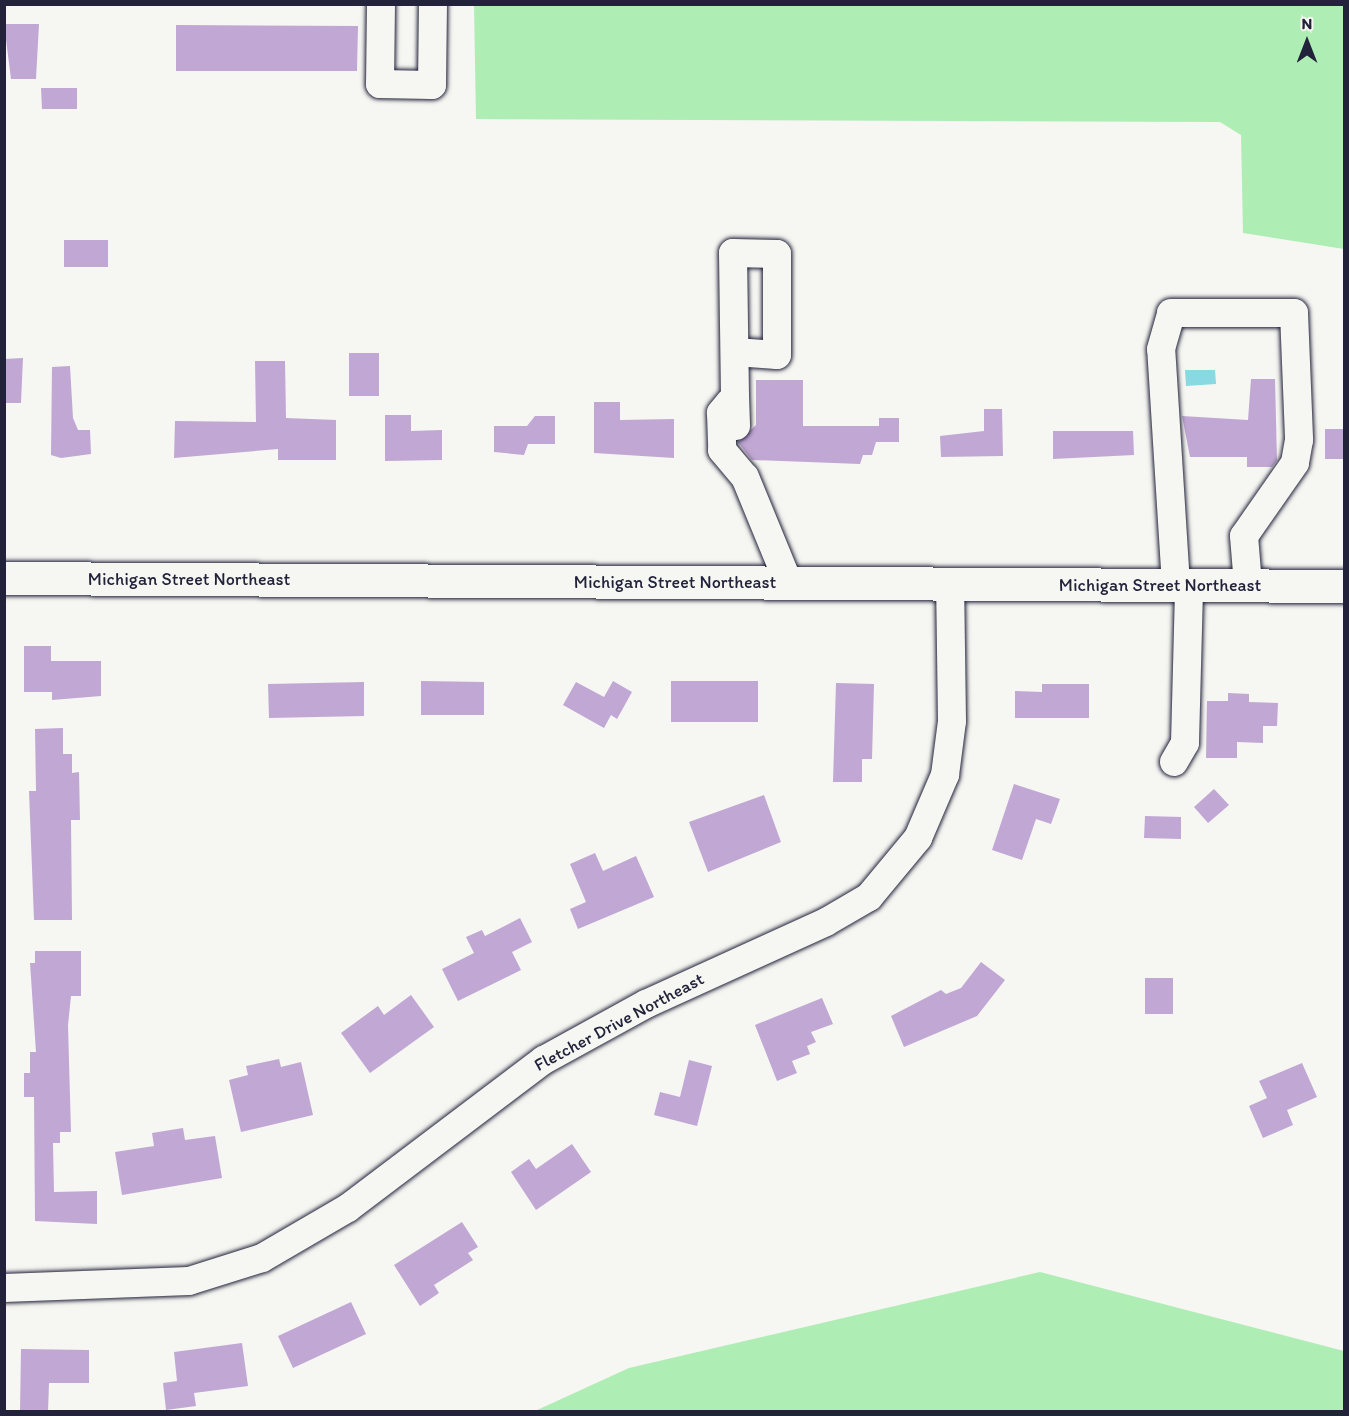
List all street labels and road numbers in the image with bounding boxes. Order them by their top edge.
street label: Michigan Street Northeast [88,568,290,590]
street label: Michigan Street Northeast [574,571,776,593]
street label: Michigan Street Northeast [1059,574,1261,596]
street label: Fletcher Drive Northeast [530,968,708,1076]

